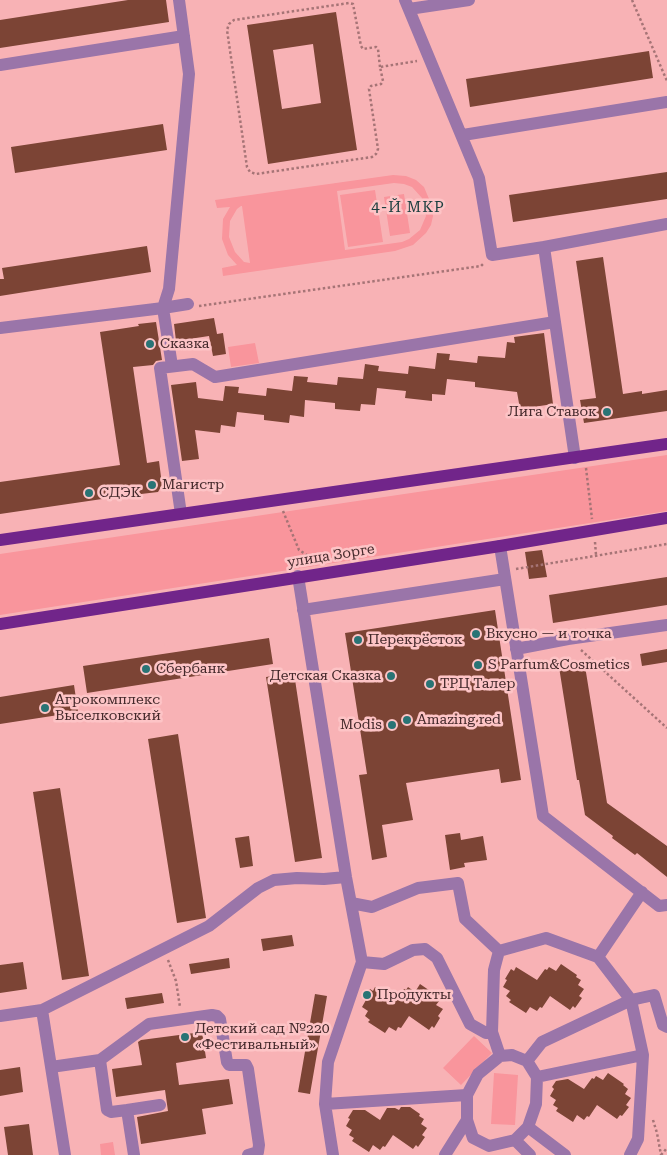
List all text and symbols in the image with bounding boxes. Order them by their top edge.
district label: 4-Й МКР [370,199,446,217]
place label: Сказка [160,336,209,352]
marker: Сказка [144,338,156,350]
place label: Лига Ставок [508,404,597,420]
marker: Лига Ставок [601,406,613,418]
place label: Магистр [162,477,224,493]
marker: Магистр [146,479,158,491]
place label: СДЭК [99,485,141,501]
marker: СДЭК [83,487,95,499]
street label: улица Зорге [286,541,376,571]
place label: Вкусно — и точка [486,626,612,642]
marker: Вкусно — и точка [470,628,482,640]
place label: Перекрёсток [368,632,463,648]
marker: Перекрёсток [352,634,364,646]
place label: S Parfum&Cosmetics [488,657,630,673]
marker: S Parfum&Cosmetics [472,659,484,671]
place label: Сбербанк [156,661,225,677]
marker: Сбербанк [140,663,152,675]
place label: Детская Сказка [270,668,381,684]
marker: Детская Сказка [385,670,397,682]
place label: ТРЦ Талер [440,676,515,692]
marker: ТРЦ Талер [424,678,436,690]
place label: Агрокомплекс Выселковский [55,692,161,724]
marker: Агрокомплекс Выселковский [39,702,51,714]
place label: Amazing red [417,712,501,728]
marker: Amazing red [401,714,413,726]
place label: Modis [340,717,382,733]
marker: Modis [386,719,398,731]
place label: Продукты [377,987,451,1003]
marker: Продукты [361,989,373,1001]
place label: Детский сад №220 «Фестивальный» [195,1021,330,1054]
marker: Детский сад №220 «Фестивальный» [179,1031,191,1043]

